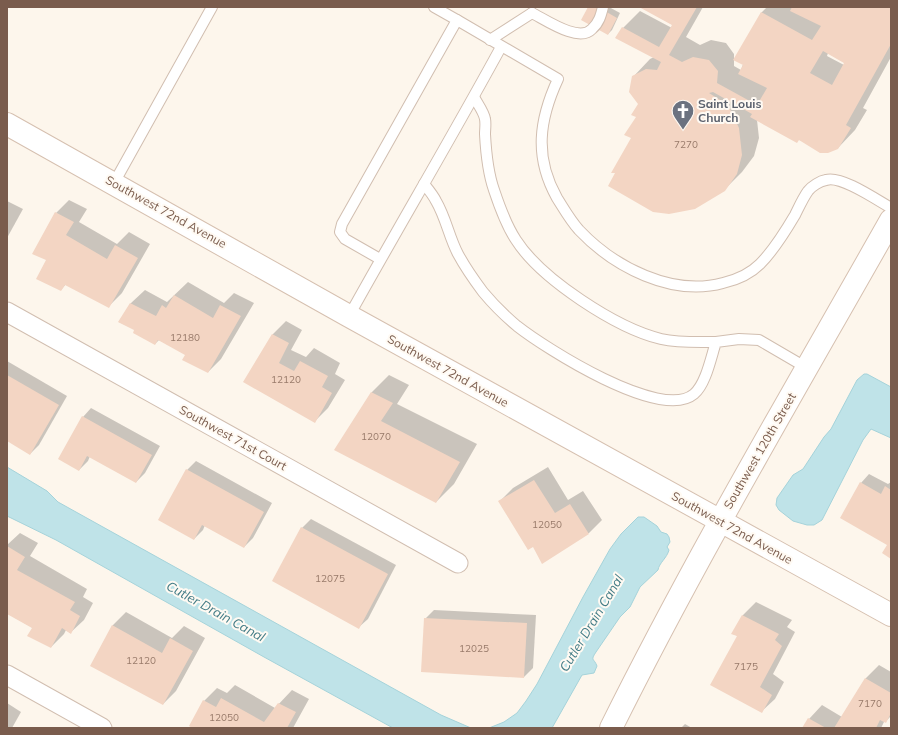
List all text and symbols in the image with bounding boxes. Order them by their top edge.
place label: Saint Louis Church [698,96,761,125]
church icon: Saint Louis Church [670,98,696,131]
house number: 7270 [674,138,698,151]
street label: Southwest 72nd Avenue [103,172,229,251]
house number: 12180 [170,331,200,344]
street label: Southwest 72nd Avenue [385,331,511,410]
house number: 12120 [271,373,301,386]
street label: Southwest 120th Street [720,390,799,512]
street label: Southwest 71st Court [177,402,290,473]
house number: 12070 [361,430,391,443]
street label: Southwest 72nd Avenue [669,488,795,567]
house number: 12050 [532,518,562,531]
water label: Cutler Drain Canal [556,571,627,674]
house number: 12075 [315,572,345,585]
water label: Cutler Drain Canal [164,577,269,645]
house number: 12025 [459,642,489,655]
house number: 12120 [126,654,156,667]
house number: 7175 [734,660,758,673]
house number: 7170 [858,697,882,710]
house number: 12050 [209,711,239,724]

